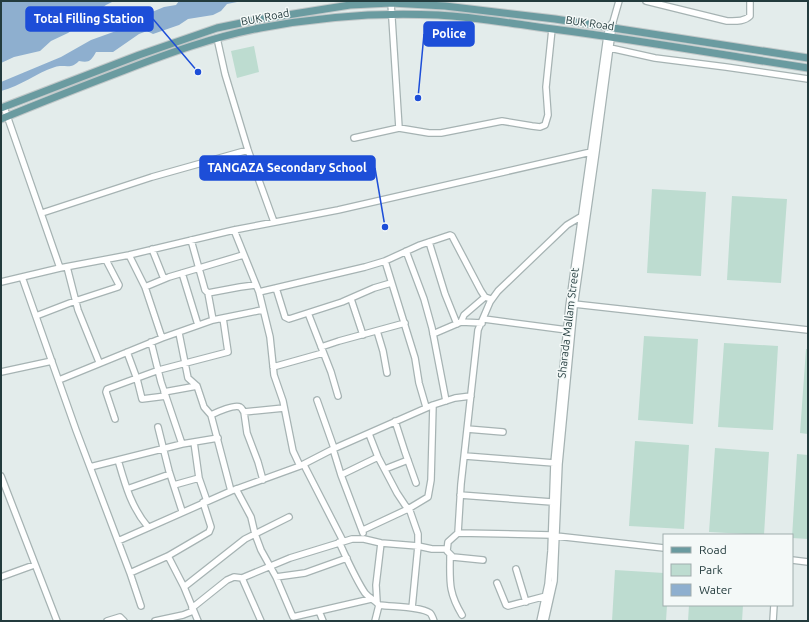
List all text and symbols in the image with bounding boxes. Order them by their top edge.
street label: BUK Road [240,6,290,28]
callout: Total Filling Station [26,7,153,31]
text: Total Filling Station [34,12,144,25]
street label: BUK Road [565,14,615,32]
callout: Police [424,22,474,46]
text: Police [432,27,466,40]
callout: TANGAZA Secondary School [200,156,375,180]
text: TANGAZA Secondary School [207,161,367,174]
street label: Sharada Mallam Street [555,266,581,379]
legend [663,534,793,606]
text: Road [699,543,727,556]
text: Park [699,563,723,576]
text: Water [699,583,732,596]

